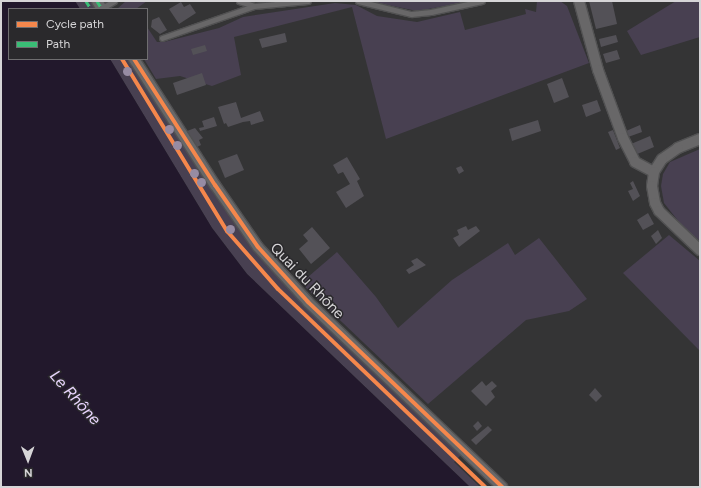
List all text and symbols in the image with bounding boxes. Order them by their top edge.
legend [8,8,148,60]
text: Cycle path [46,17,104,31]
text: Path [46,37,70,51]
street label: Quai du Rhône [266,239,348,323]
water label: Le Rhône [45,367,105,429]
north arrow [8,440,48,480]
text: N [24,466,33,479]

